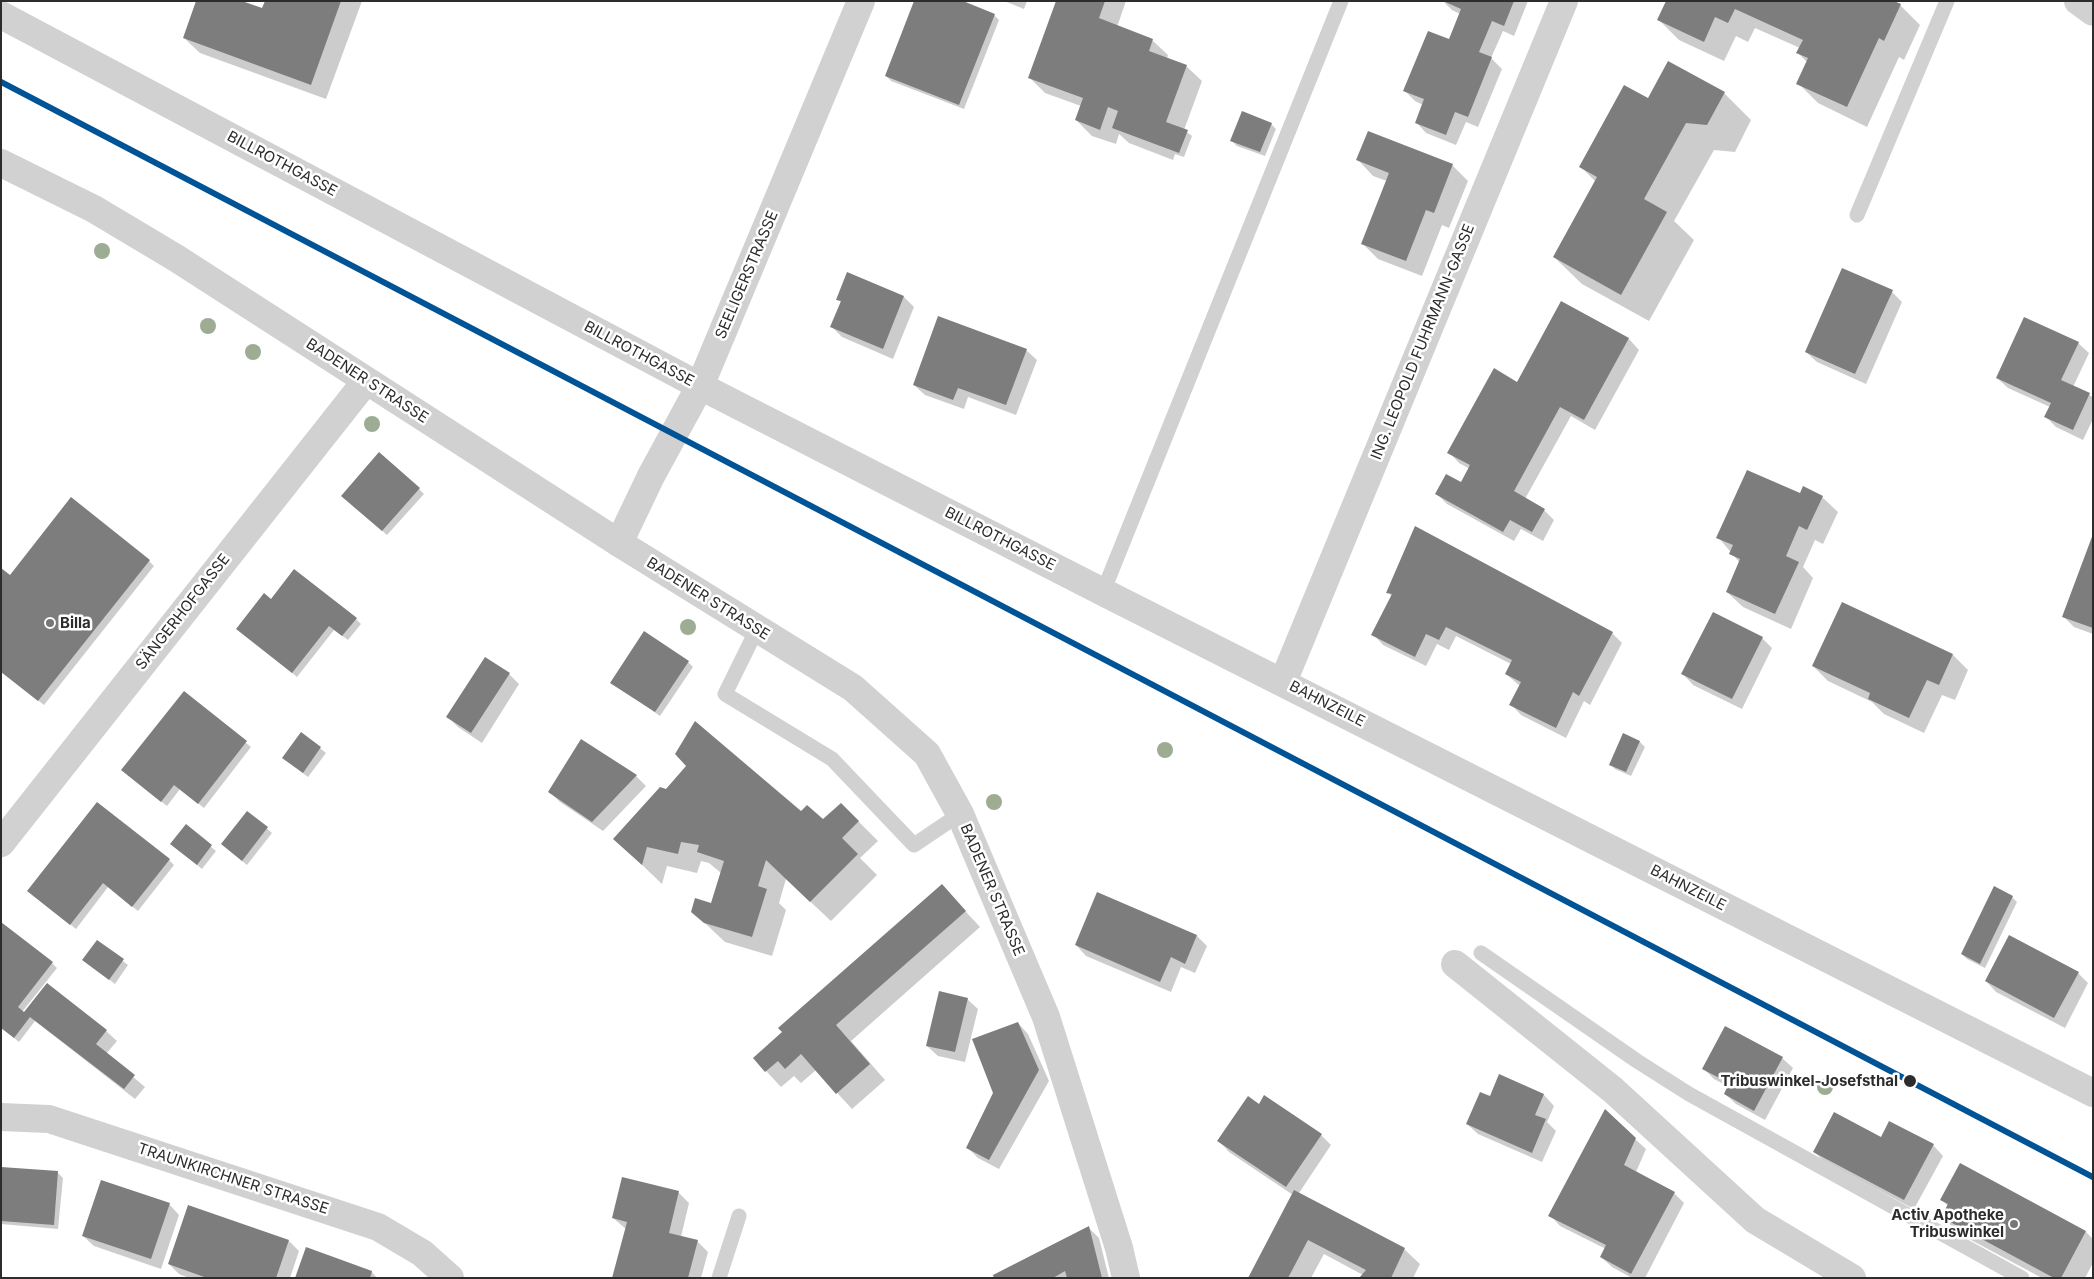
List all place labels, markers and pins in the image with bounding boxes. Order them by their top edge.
place label: Billa [60,614,91,632]
marker: Billa [44,617,56,629]
place label: Tribuswinkel-Josefsthal [1720,1072,1898,1090]
marker: Tribuswinkel-Josefsthal [1902,1073,1918,1089]
place label: Activ Apotheke Tribuswinkel [1891,1206,2004,1241]
marker: Activ Apotheke Tribuswinkel [2008,1218,2020,1230]

